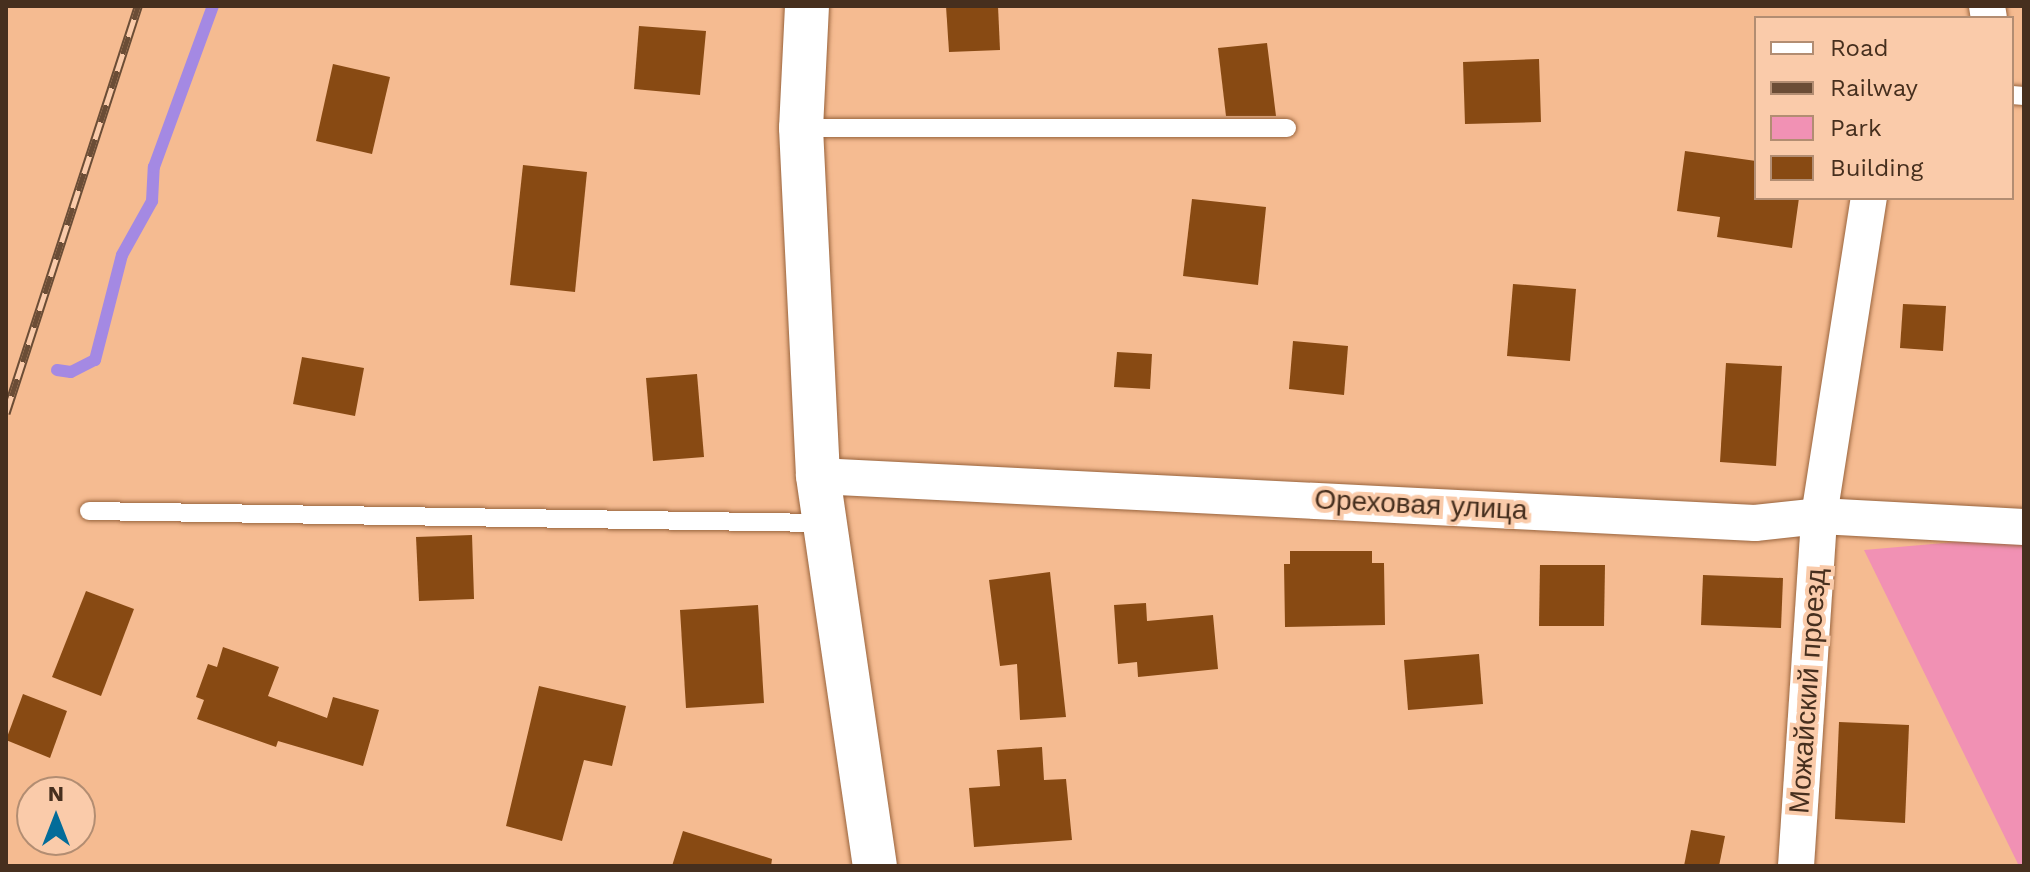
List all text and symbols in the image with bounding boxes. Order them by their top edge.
legend [1754,16,2014,200]
text: Road [1830,34,1889,62]
text: Railway [1830,74,1918,102]
text: Park [1830,114,1882,142]
text: Building [1830,154,1923,182]
street label: Ореховая улица [1314,483,1528,527]
street label: Можайский проезд [1783,567,1833,815]
north arrow [16,776,96,856]
text: N [48,781,64,806]

